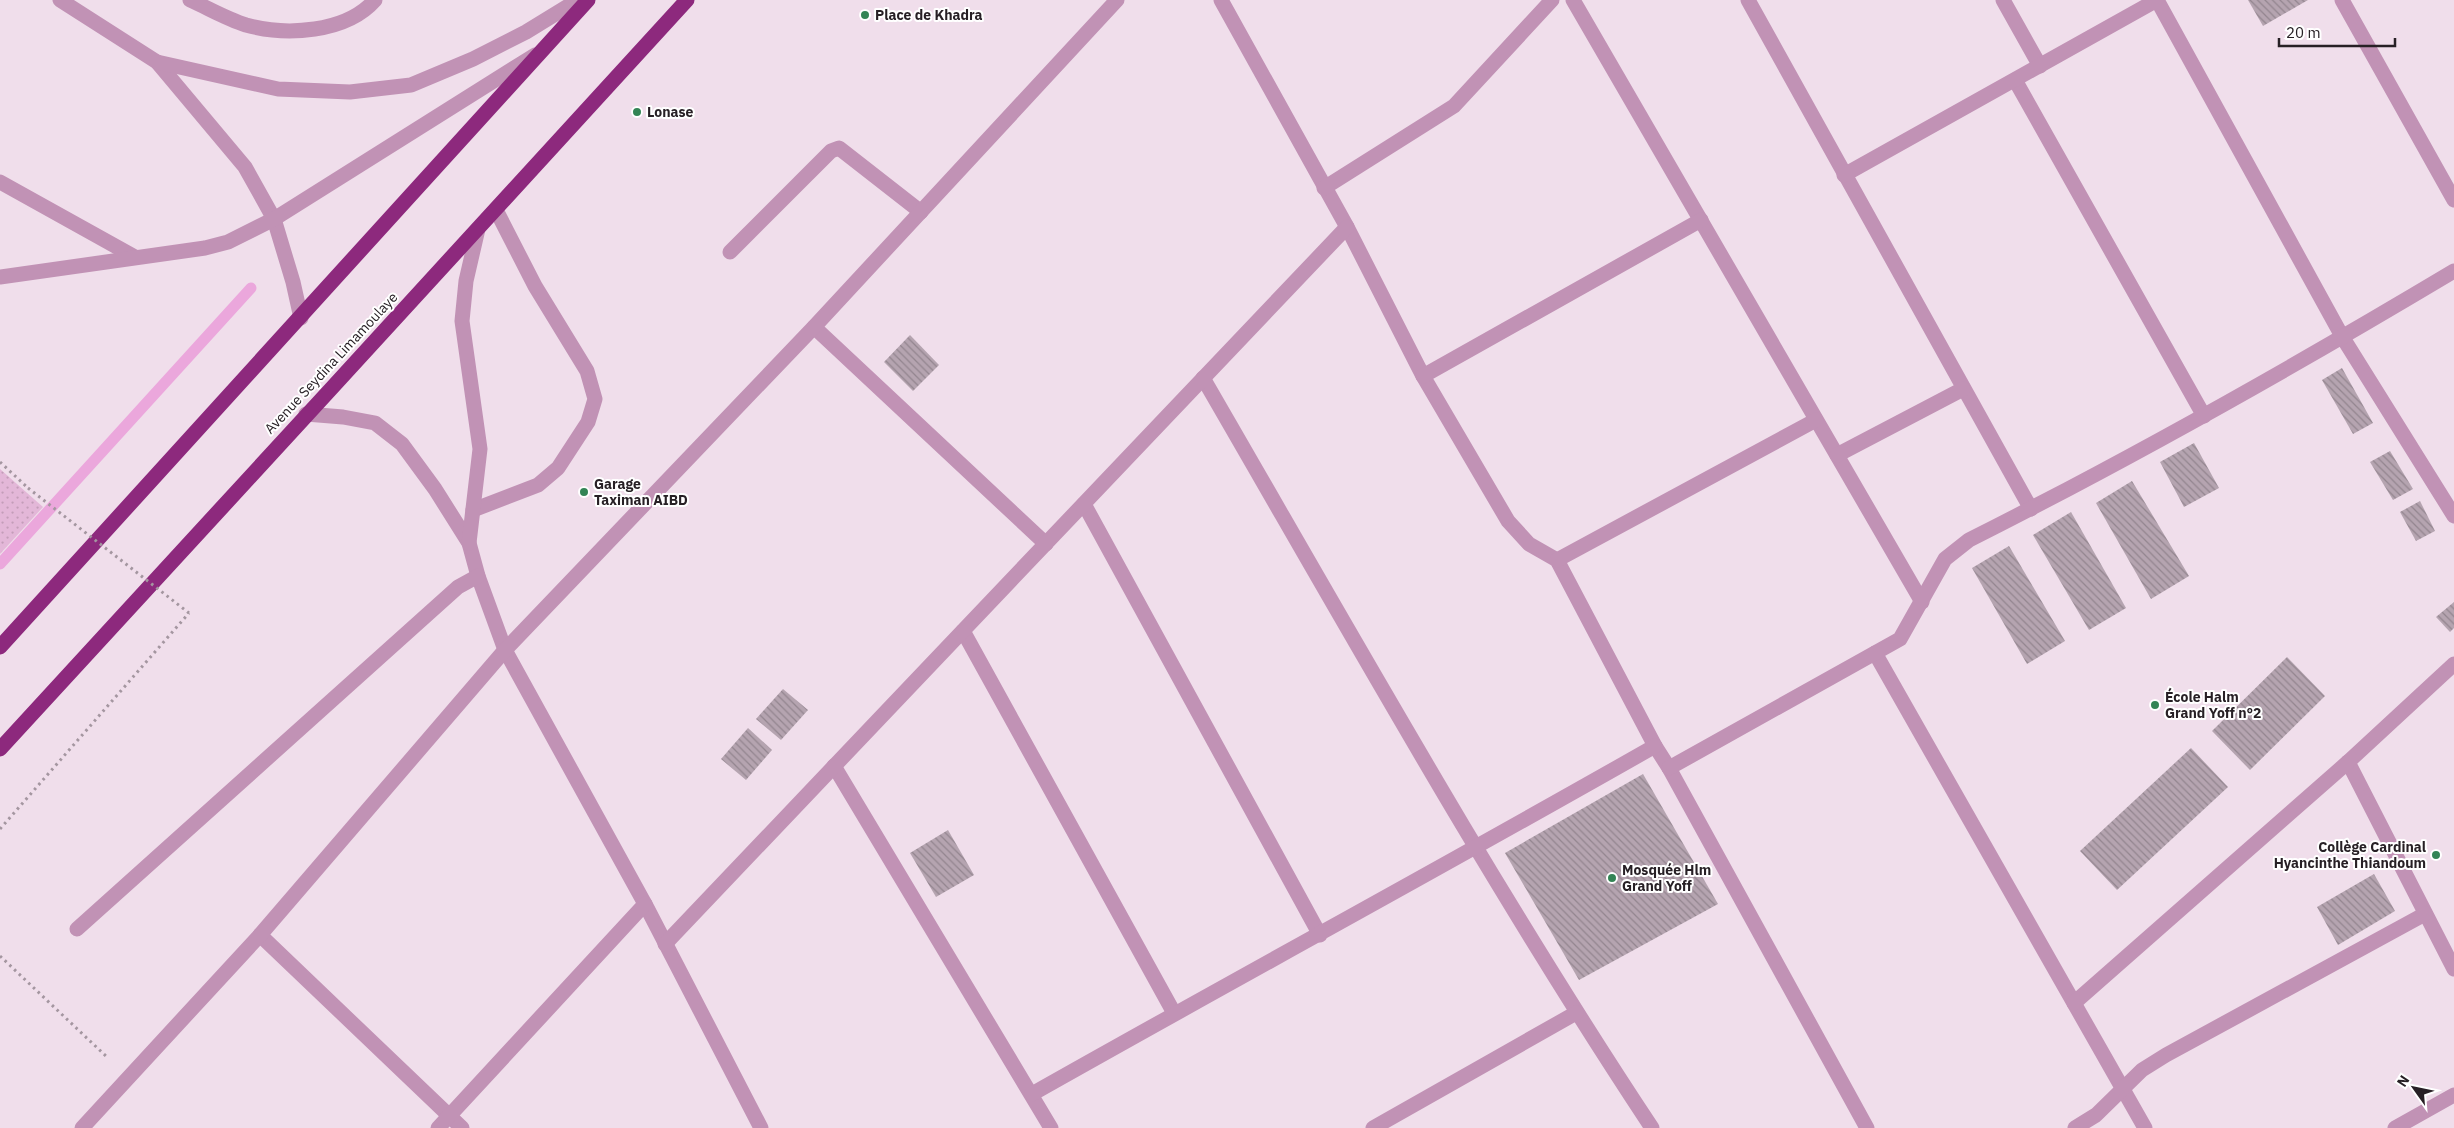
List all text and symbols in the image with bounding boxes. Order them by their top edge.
place label: Place de Khadra [875,6,982,24]
marker: Place de Khadra [859,9,871,21]
scale bar [2279,15,2395,47]
text: 20 m [2286,23,2321,42]
place label: Lonase [647,103,694,121]
marker: Lonase [631,106,643,118]
street label: Avenue Seydina Limamoulaye [261,288,402,438]
place label: Garage Taximan AIBD [594,475,688,509]
marker: Garage Taximan AIBD [578,486,590,498]
place label: École Halm Grand Yoff n°2 [2165,687,2262,722]
marker: École Halm Grand Yoff n°2 [2149,699,2161,711]
place label: Collège Cardinal Hyancinthe Thiandoum [2274,838,2426,872]
marker: Collège Cardinal Hyancinthe Thiandoum [2430,849,2442,861]
place label: Mosquée Hlm Grand Yoff [1622,861,1711,895]
marker: Mosquée Hlm Grand Yoff [1606,872,1618,884]
north arrow [2389,1063,2439,1113]
text: N [2393,1072,2413,1090]

